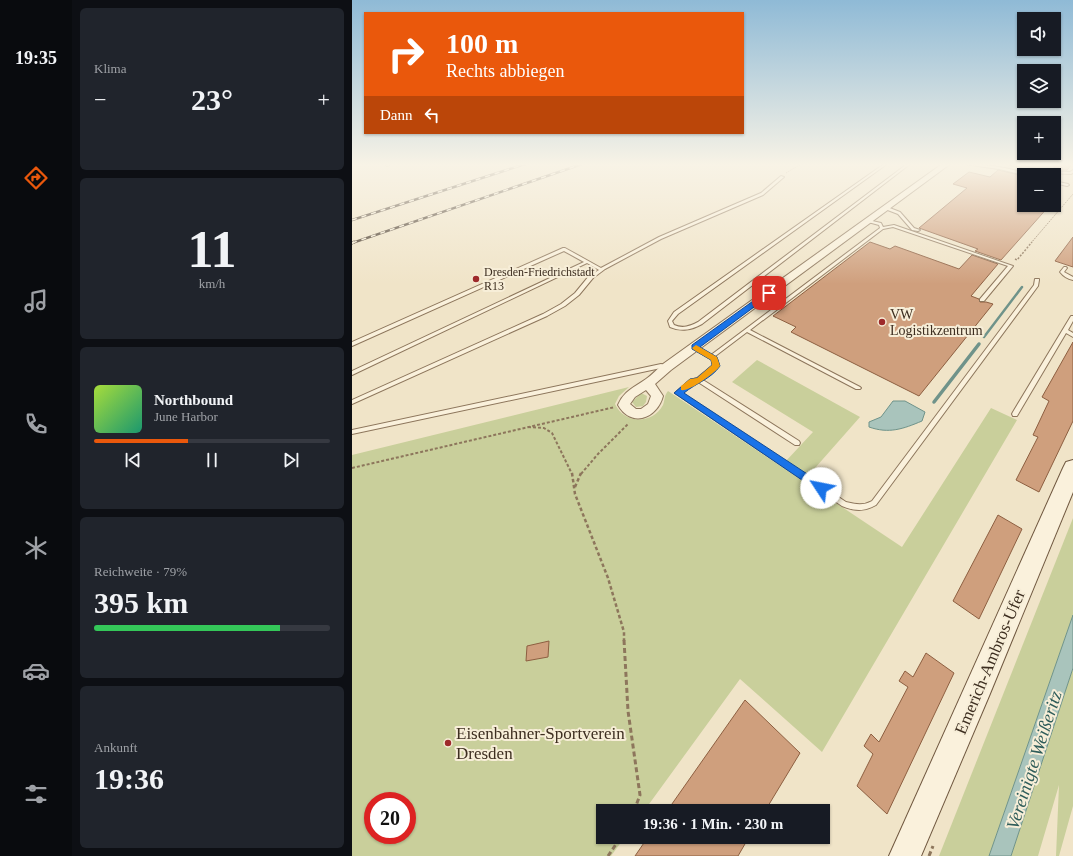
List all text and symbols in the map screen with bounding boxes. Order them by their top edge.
map controls [1017,12,1061,212]
button: sound [1017,12,1061,56]
icon: right [380,28,432,80]
text: 100 m [446,28,518,59]
text: 19:35 [15,48,57,68]
text: Klima [94,61,127,76]
text: Rechts abbiegen [446,61,564,81]
button: layers [1017,64,1061,108]
text: 23° [191,83,233,116]
text: − [94,87,106,112]
text: + [318,87,330,112]
icon: left [421,104,443,126]
text: Dann [380,107,413,123]
button: + [1017,116,1061,160]
icon: directions [22,164,50,192]
button: − [1017,168,1061,212]
text: 11 [187,221,237,278]
place label: Dresden-Friedrichstadt R13 [484,265,595,293]
marker: Dresden-Friedrichstadt R13 [471,274,481,284]
text: km/h [199,276,225,291]
pin [752,276,786,310]
icon: arrive [758,282,780,304]
icon: music [22,287,50,315]
place label: VW Logistikzentrum [890,307,983,338]
marker: VW Logistikzentrum [877,317,887,327]
text: Northbound [154,392,233,408]
text: June Harbor [154,409,218,424]
icon: phone [22,410,50,438]
icon: previous [122,449,144,471]
icon: pause [201,449,223,471]
icon: next [280,449,302,471]
position arrow [800,467,842,509]
icon: climate [22,534,50,562]
text: Reichweite · 79% [94,564,187,579]
text: 395 km [94,586,188,619]
street label: Emerich-Ambros-Ufer [951,587,1029,737]
icon: car [22,657,50,685]
water label: Vereinigte Weißeritz [1002,688,1066,832]
place label: Eisenbahner-Sportverein Dresden [456,724,625,763]
marker: Eisenbahner-Sportverein Dresden [443,738,453,748]
text: Ankunft [94,740,137,755]
text: 19:36 [94,762,164,795]
icon: filters [22,780,50,808]
speed limit sign: 20 [364,792,416,844]
text: 19:36 · 1 Min. · 230 m [643,816,783,832]

